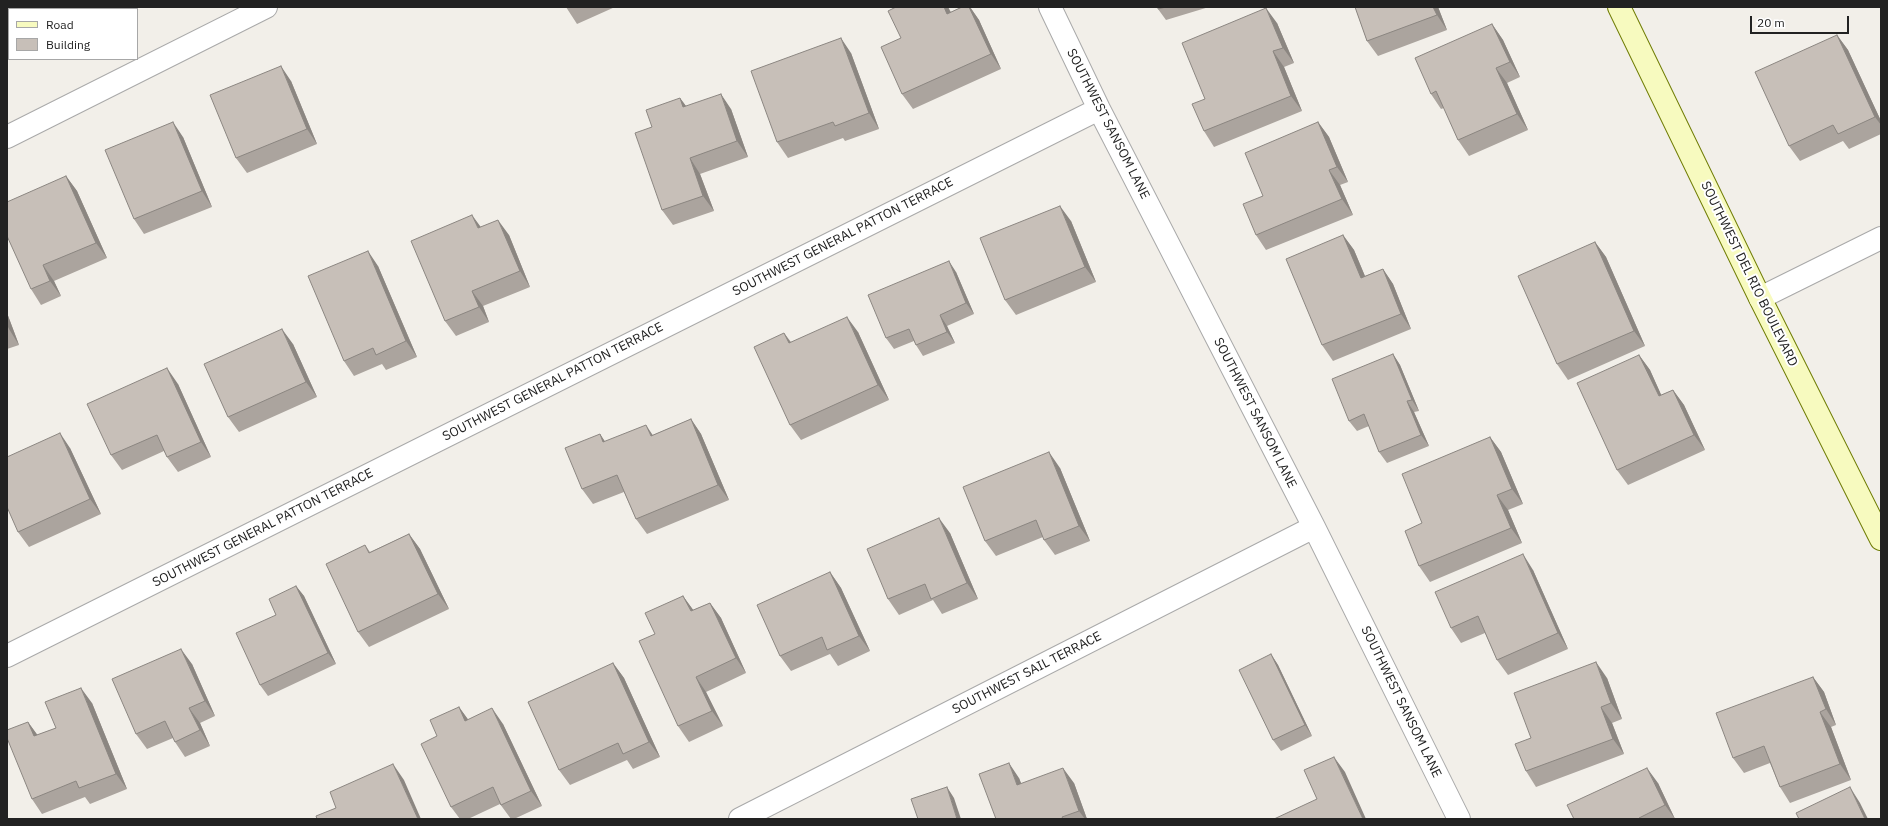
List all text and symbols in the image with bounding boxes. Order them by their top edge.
legend [8,8,138,60]
scale bar [1752,8,1851,34]
text: 20 m [1757,15,1785,30]
text: Road [46,17,74,32]
text: Building [46,37,90,52]
street label: SOUTHWEST SANSOM LANE [1063,46,1153,202]
street label: SOUTHWEST GENERAL PATTON TERRACE [730,174,956,300]
street label: SOUTHWEST DEL RIO BOULEVARD [1697,179,1801,369]
street label: SOUTHWEST GENERAL PATTON TERRACE [440,319,666,445]
street label: SOUTHWEST SANSOM LANE [1210,335,1300,491]
street label: SOUTHWEST GENERAL PATTON TERRACE [150,465,376,591]
street label: SOUTHWEST SANSOM LANE [1357,624,1445,780]
street label: SOUTHWEST SAIL TERRACE [950,629,1104,717]

